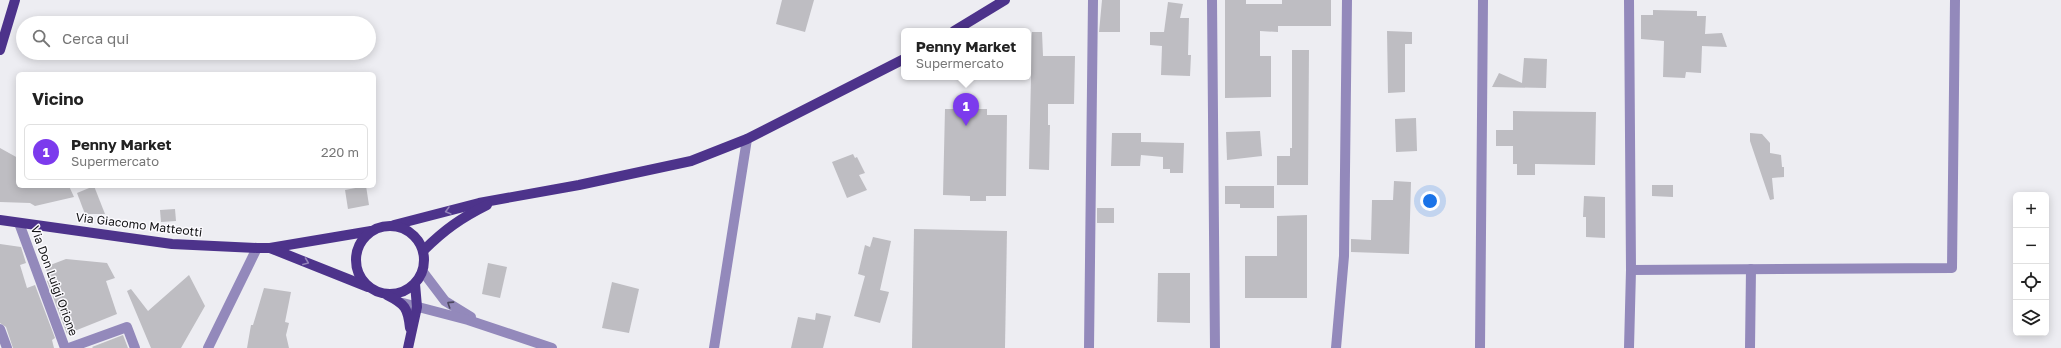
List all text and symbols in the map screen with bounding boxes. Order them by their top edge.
search box [16,16,376,60]
icon: search [30,27,52,49]
popup [901,28,1031,80]
text: Cerca qui [62,29,129,47]
text: Penny Market [916,37,1016,55]
text: Supermercato [916,55,1004,71]
text: Vicino [32,88,84,109]
pin: 1 [953,93,979,126]
text: Penny Market [71,135,172,153]
text: 1 [43,144,49,160]
text: 220 m [321,144,359,160]
text: Supermercato [71,153,159,169]
your location [1420,191,1440,211]
map controls [2013,192,2049,336]
button: + [2013,192,2049,228]
one-way arrow [445,206,452,215]
street label: Via Giacomo Matteotti [75,209,203,240]
street label: Via Don Luigi Orione [28,224,81,338]
button: − [2013,228,2049,264]
one-way arrow [303,258,310,266]
button: locate [2013,264,2049,300]
button: layers [2013,300,2049,336]
one-way arrow [448,302,455,309]

